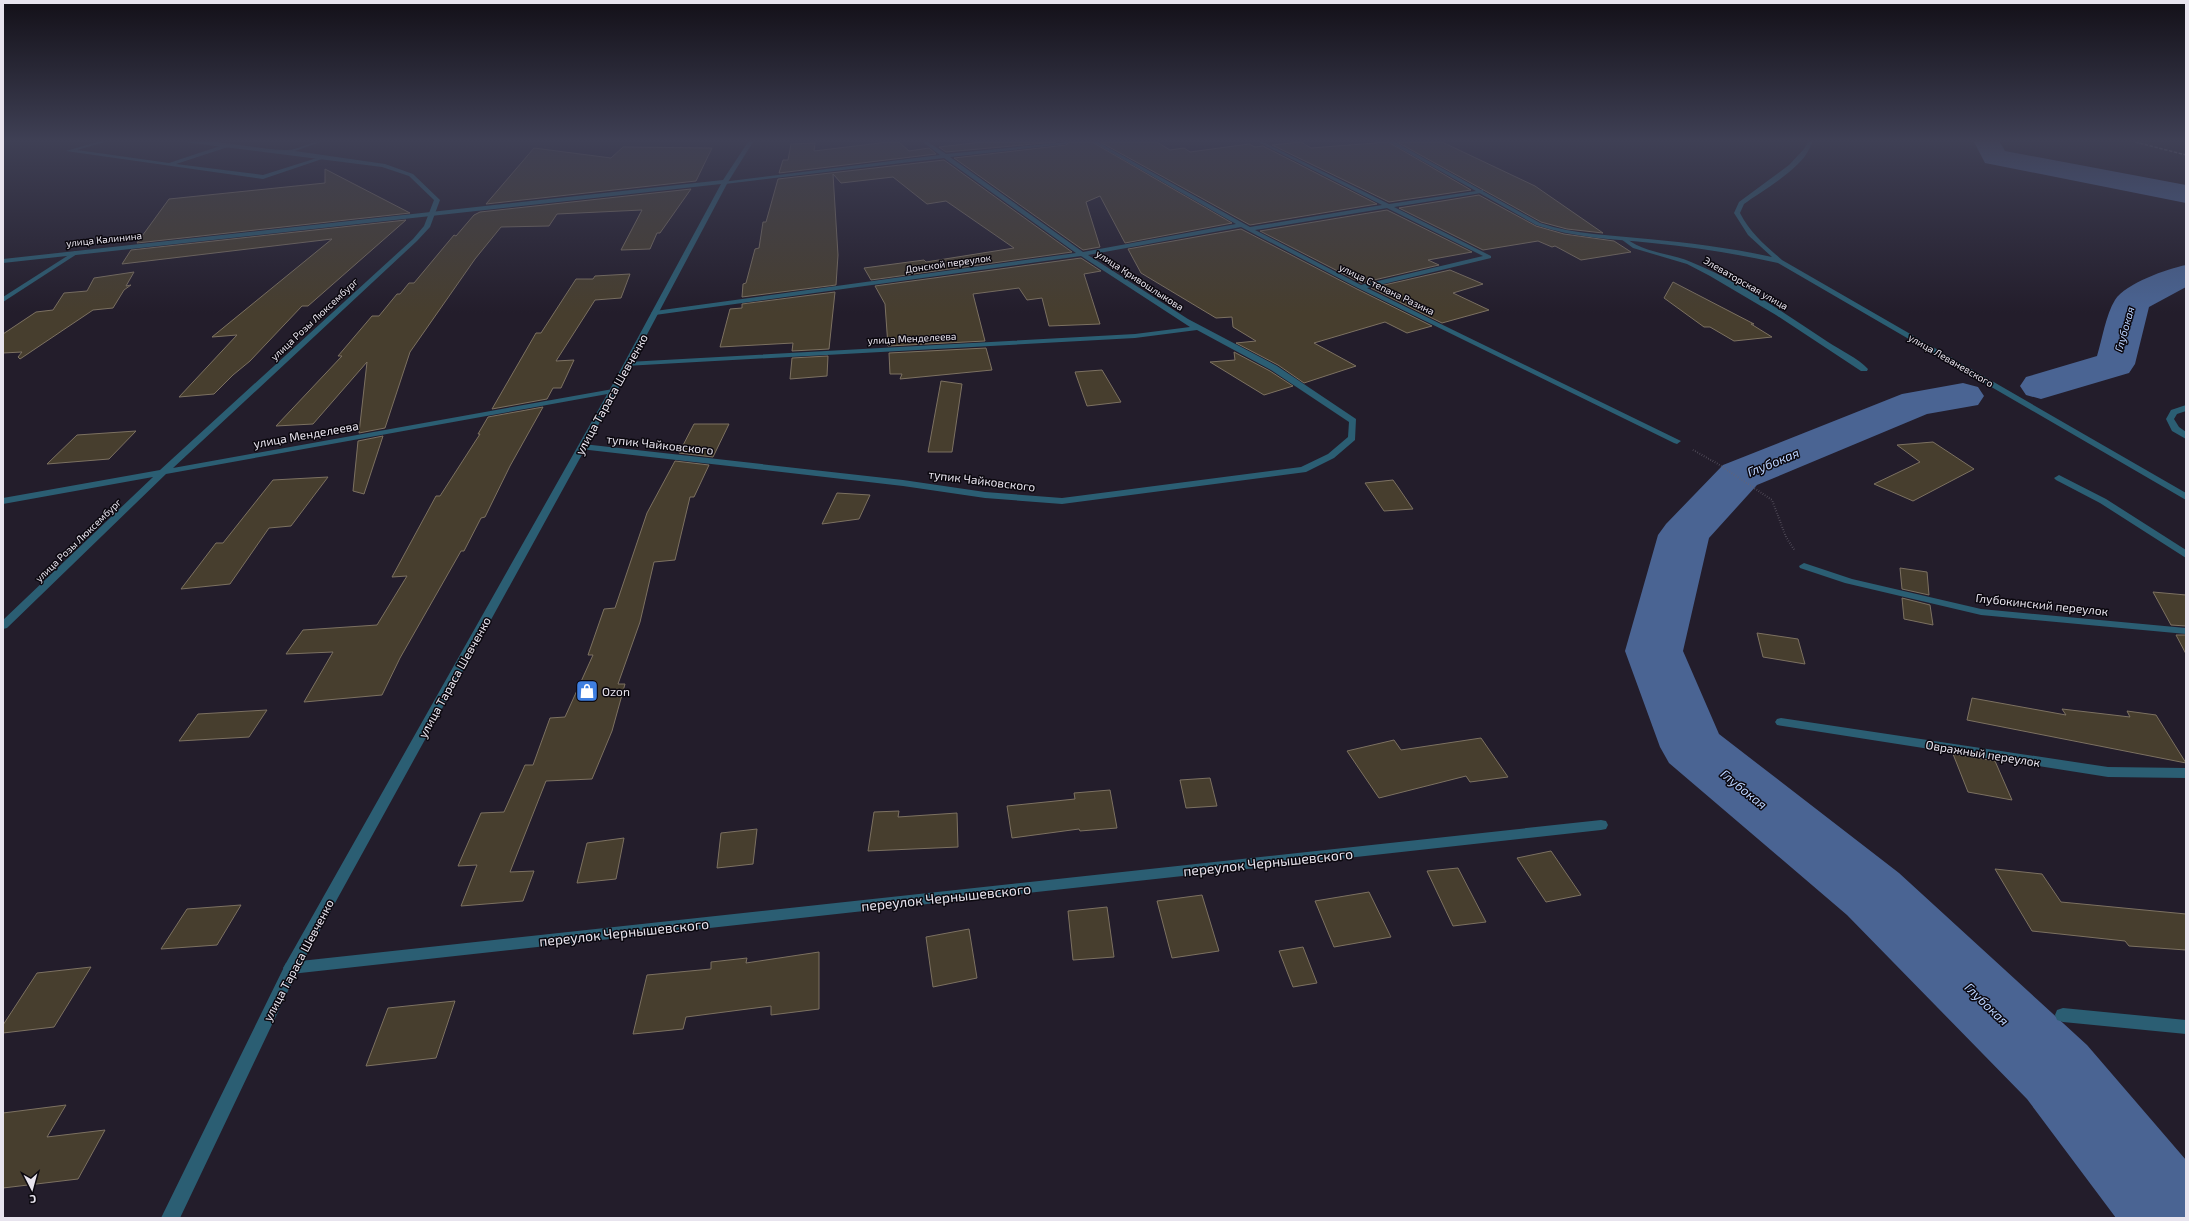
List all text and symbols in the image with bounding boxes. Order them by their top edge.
street label: улица Калинина [65,229,143,250]
street label: улица Кривошлыкова [1093,247,1186,314]
street label: Донской переулок [904,251,992,276]
street label: Элеваторская улица [1701,254,1790,313]
street label: улица Степана Разина [1337,261,1437,318]
street label: улица Розы Люксембург [268,275,361,363]
water label: Глубокая [2111,305,2137,353]
street label: улица Менделеева [867,330,957,347]
street label: улица Тараса Шевченко [572,331,651,457]
street label: улица Леваневского [1906,331,1996,390]
street label: улица Менделеева [252,418,360,451]
street label: тупик Чайковского [606,431,714,458]
water label: Глубокая [1745,444,1801,480]
street label: тупик Чайковского [928,466,1036,495]
street label: улица Розы Люксембург [32,495,124,585]
street label: Глубокинский переулок [1975,590,2109,619]
street label: улица Тараса Шевченко [415,614,494,740]
shop icon: Ozon [574,678,600,704]
place label: Ozon [602,684,630,698]
street label: Овражный переулок [1924,737,2042,770]
water label: Глубокая [1718,766,1770,812]
street label: переулок Чернышевского [1182,845,1354,879]
street label: переулок Чернышевского [860,880,1032,914]
street label: улица Тараса Шевченко [260,897,337,1024]
street label: переулок Чернышевского [538,915,710,949]
water label: Глубокая [1962,979,2012,1029]
north arrow [12,1169,52,1209]
text: С [29,1193,37,1206]

